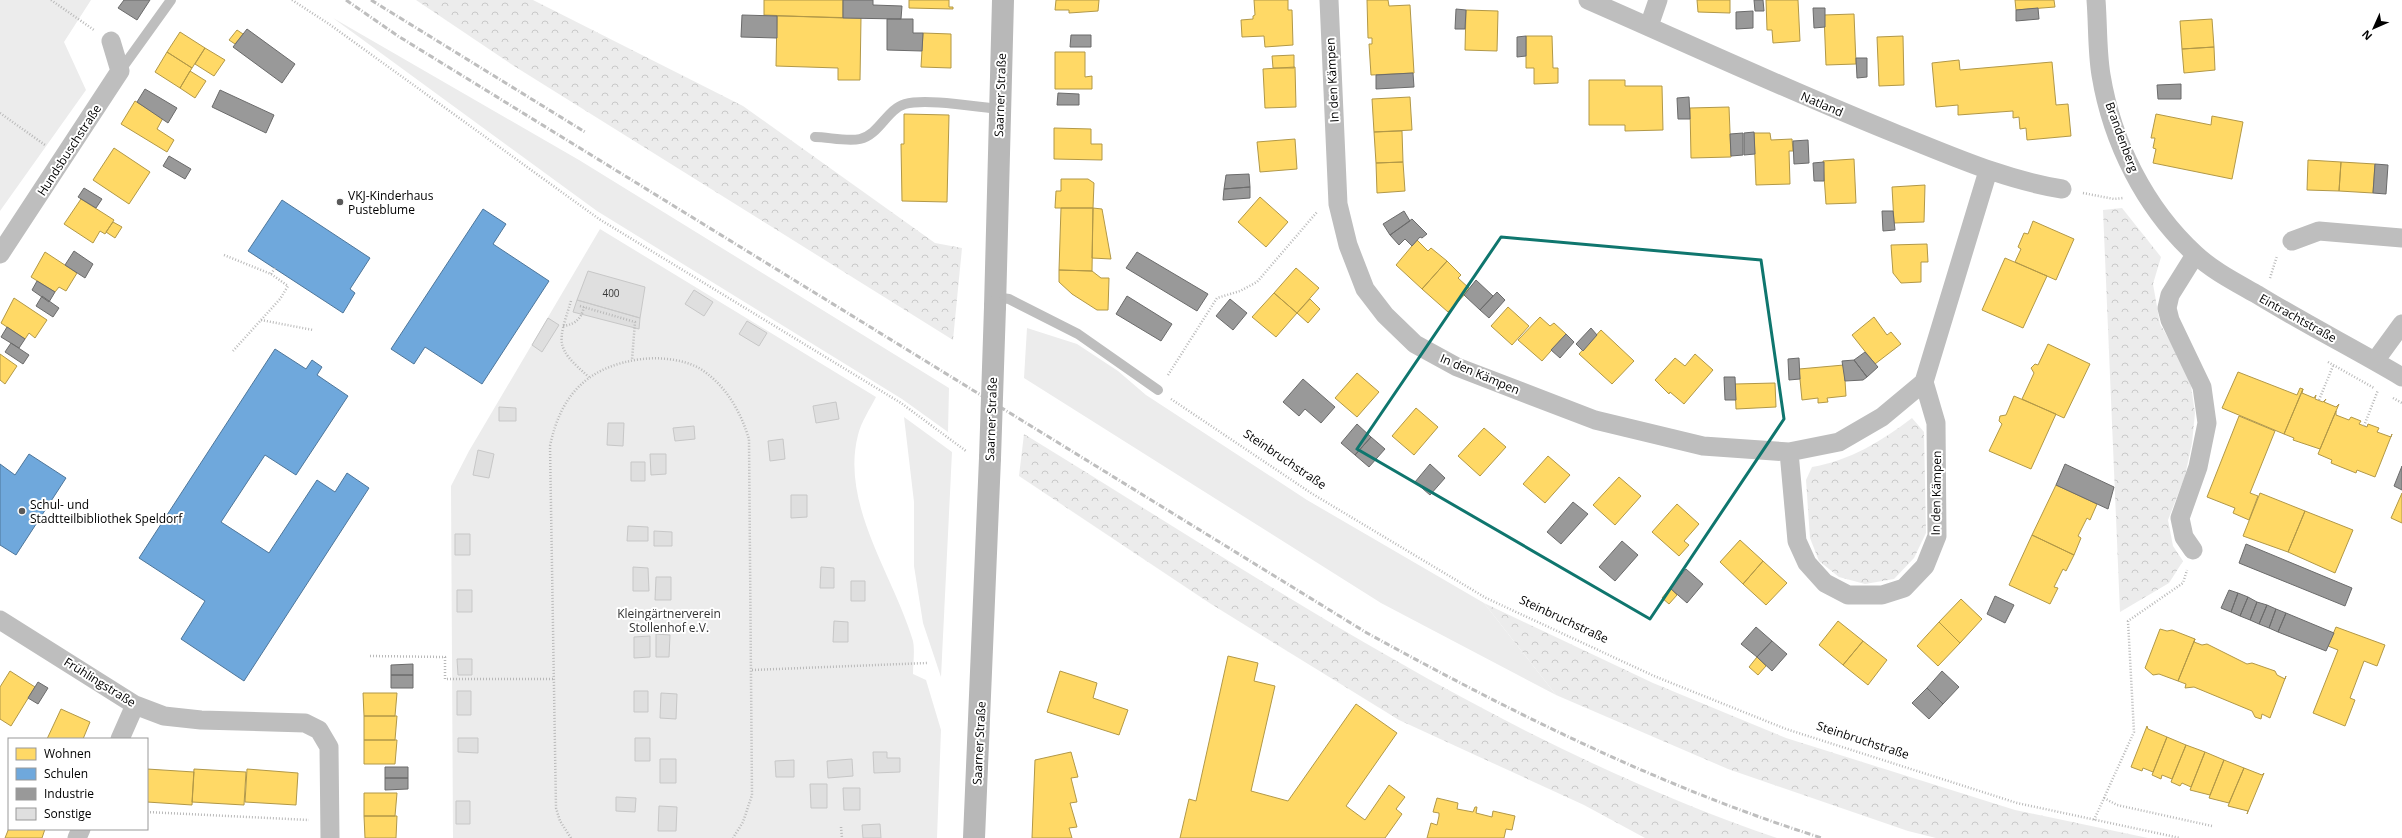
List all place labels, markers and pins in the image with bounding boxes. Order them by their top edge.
place label: VKJ-Kinderhaus Pusteblume [348,187,434,218]
marker: VKJ-Kinderhaus Pusteblume [335,197,345,207]
place label: Schul- und Stadtteilbibliothek Speldorf [30,496,183,527]
marker: Schul- und Stadtteilbibliothek Speldorf [17,506,27,516]

